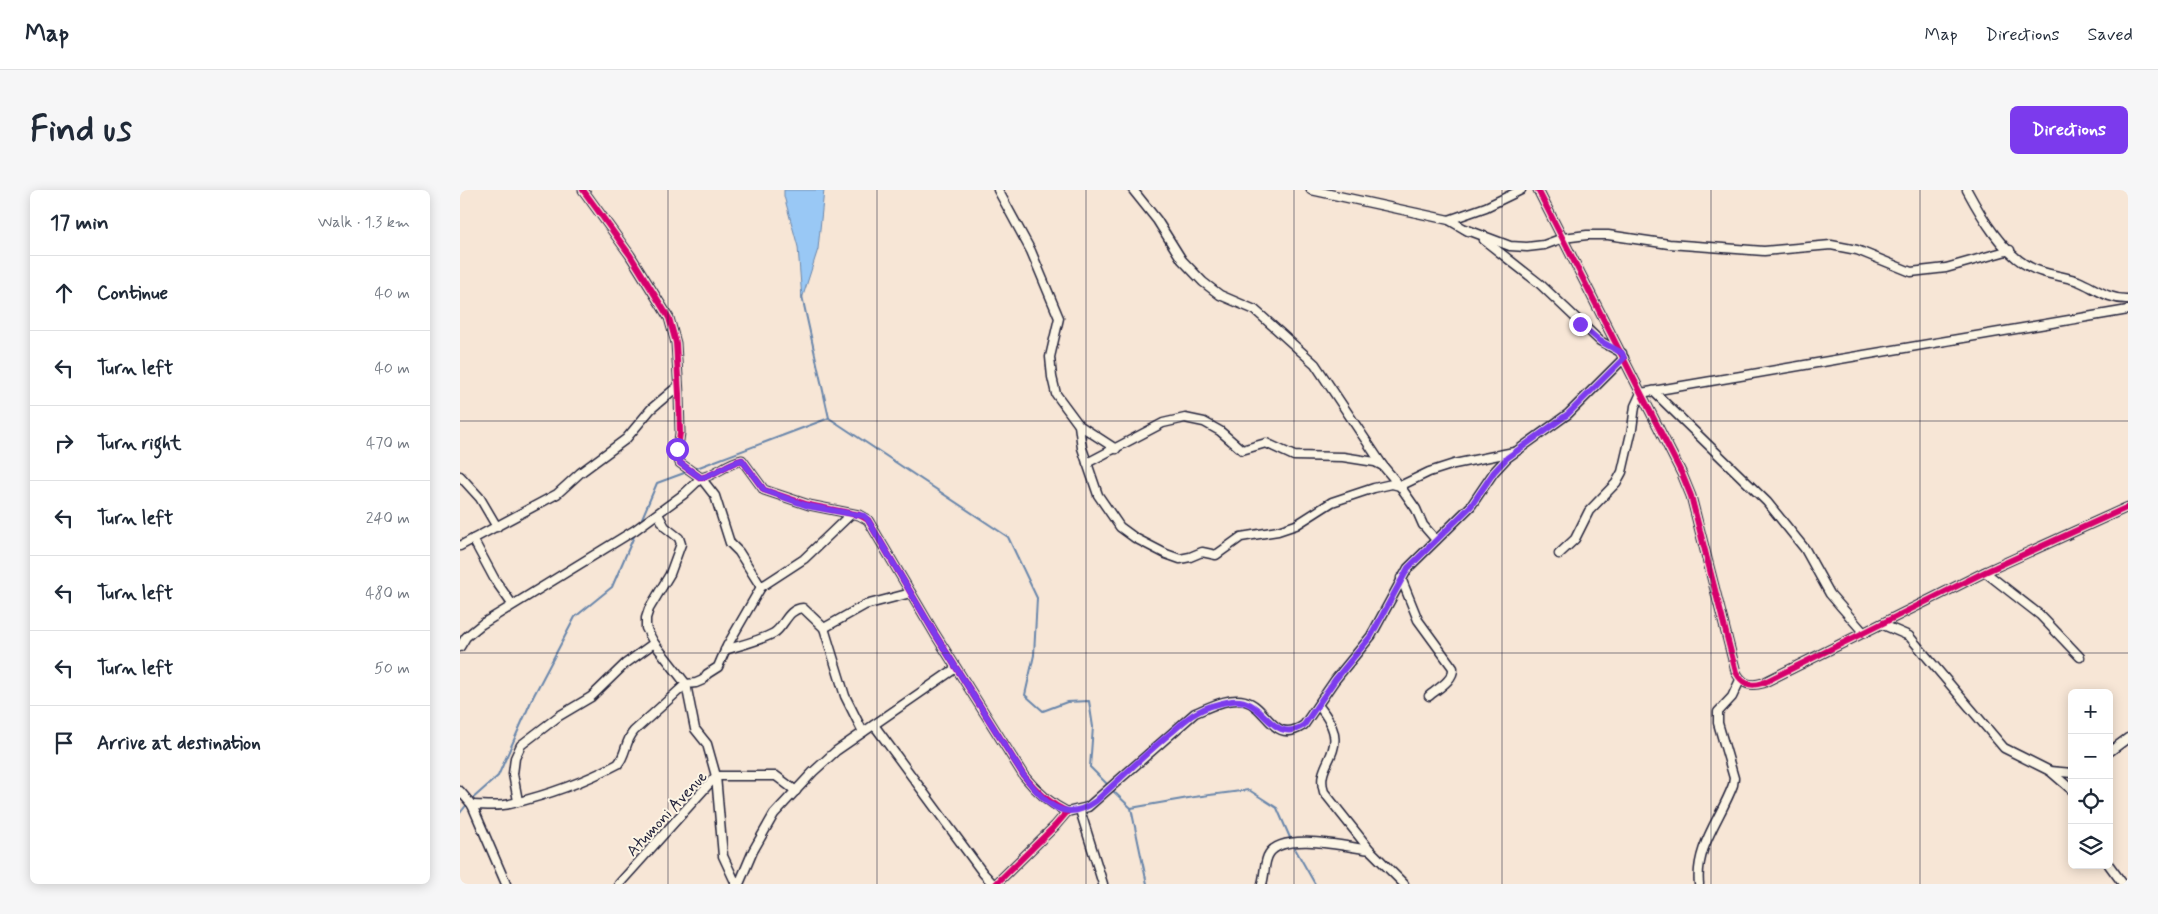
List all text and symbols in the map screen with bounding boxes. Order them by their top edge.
text: Map [25,19,69,50]
text: Map [1925,23,1958,47]
text: Directions [1986,23,2060,47]
text: Saved [2088,23,2133,47]
button: Directions [2010,106,2128,154]
text: Find us [30,107,132,153]
text: 17 min [50,209,109,237]
text: Walk · 1.3 km [318,212,410,233]
icon: ahead [50,279,78,307]
text: Continue [97,281,168,306]
text: 40 m [374,283,410,304]
route end [1569,313,1592,336]
icon: left [50,354,78,382]
text: Turn left [97,356,173,381]
text: 40 m [374,358,410,379]
icon: right [50,429,78,457]
text: Turn right [97,431,181,456]
text: 470 m [366,433,410,454]
route start [666,438,689,461]
icon: left [50,504,78,532]
text: Turn left [97,506,173,531]
text: 240 m [366,508,410,529]
icon: left [50,579,78,607]
text: Turn left [97,581,173,606]
text: 480 m [365,583,410,604]
icon: left [50,654,78,682]
text: Turn left [97,656,173,681]
text: 50 m [374,658,410,679]
map controls [2068,689,2113,869]
button: + [2068,689,2113,734]
icon: arrive [50,729,78,757]
text: Arrive at destination [97,731,261,756]
button: − [2068,734,2113,779]
street label: Atumoni Avenue [622,766,713,861]
button: locate [2068,779,2113,824]
button: layers [2068,824,2113,869]

